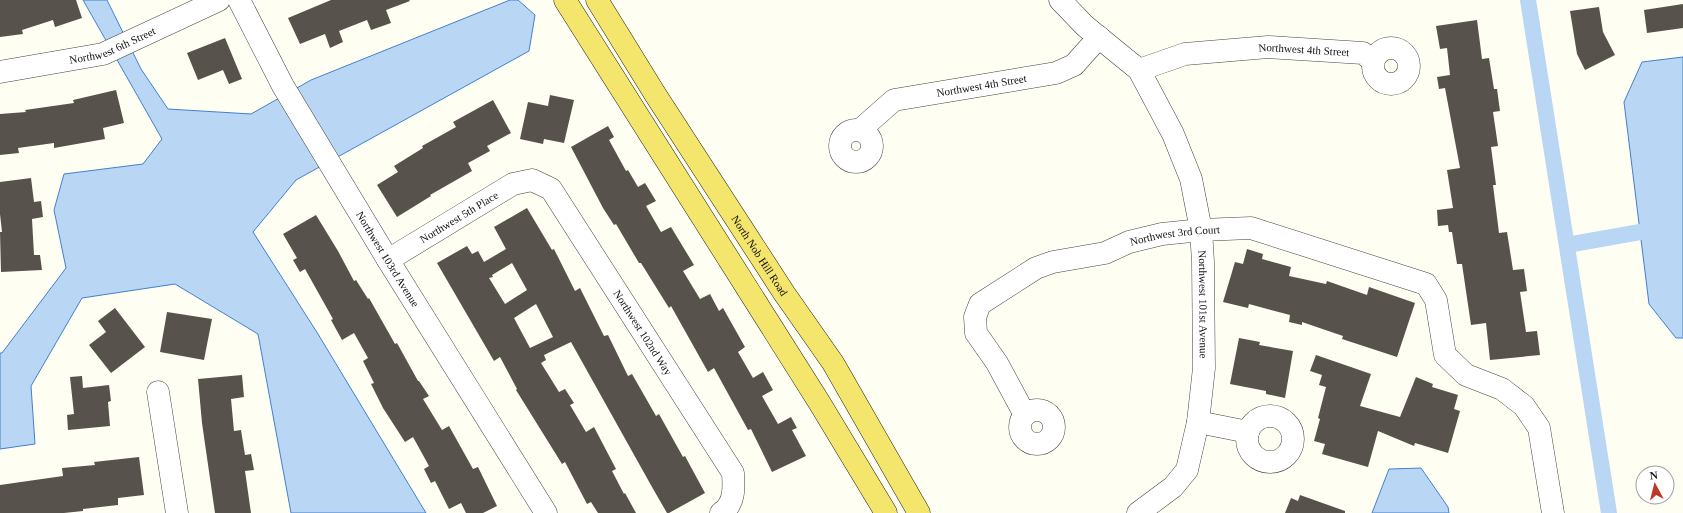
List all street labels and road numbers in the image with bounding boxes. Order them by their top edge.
street label: Northwest 6th Street [68,25,157,66]
street label: Northwest 4th Street [1258,41,1350,58]
street label: Northwest 4th Street [936,72,1027,99]
street label: Northwest 5th Place [418,189,500,245]
street label: Northwest 103rd Avenue [354,209,422,309]
street label: North Nob Hill Road [729,213,790,298]
street label: Northwest 3rd Court [1129,223,1220,248]
street label: Northwest 101st Avenue [1196,250,1210,358]
street label: Northwest 102nd Way [611,288,675,378]

